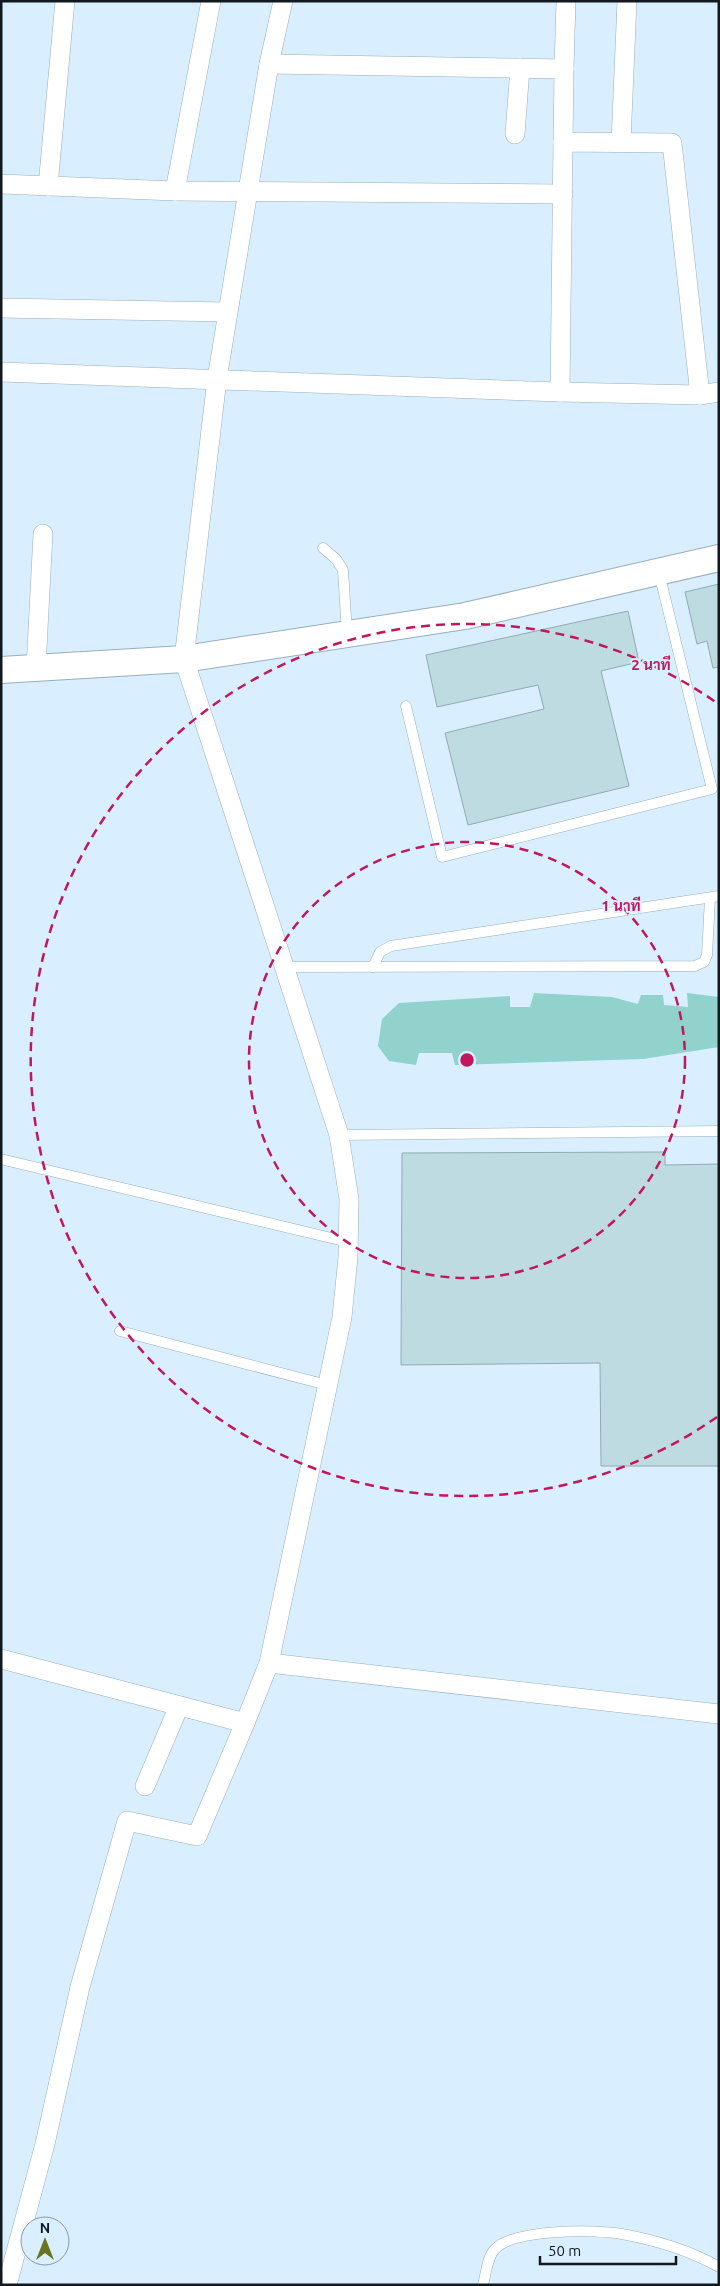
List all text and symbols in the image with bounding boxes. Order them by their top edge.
text: 2 นาที [631,655,671,673]
text: 1 นาที [601,896,641,914]
centre of rings [458,1051,476,1069]
north arrow [20,2216,70,2266]
text: N [40,2220,50,2236]
scale bar [540,2234,676,2266]
text: 50 m [548,2242,581,2259]

